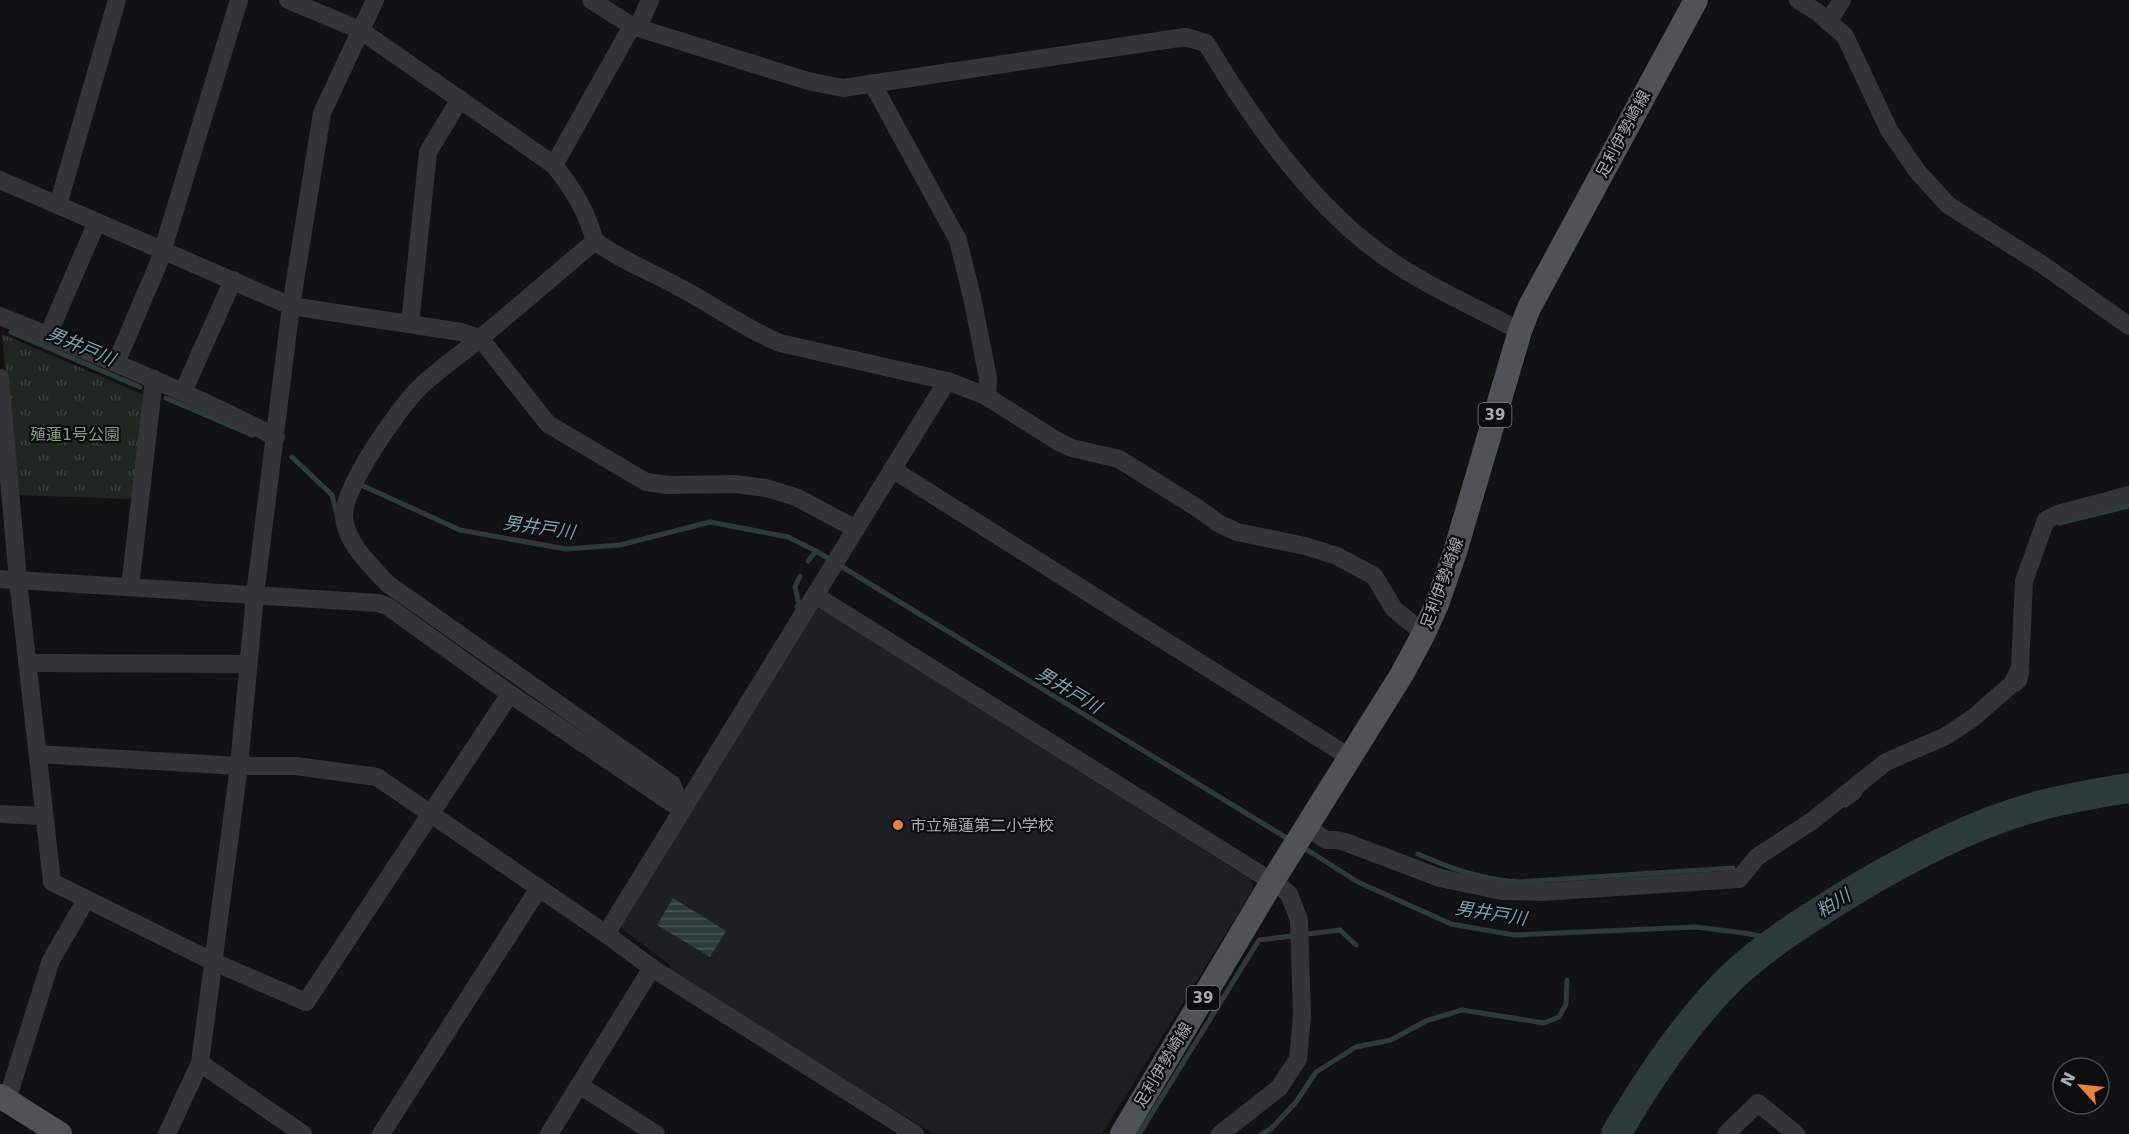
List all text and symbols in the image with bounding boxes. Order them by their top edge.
street label: 足利伊勢崎線 [1592,87,1654,181]
water label: 男井戸川 [44,322,120,371]
road number: 39 [1478,403,1512,427]
park label: 殖蓮1号公園 [30,425,120,444]
water label: 男井戸川 [502,512,578,543]
street label: 足利伊勢崎線 [1417,535,1467,631]
water label: 男井戸川 [1033,662,1107,719]
place label: 市立殖蓮第二小学校 [910,816,1054,835]
marker: 市立殖蓮第二小学校 [891,818,905,832]
water label: 粕川 [1812,883,1856,921]
water label: 男井戸川 [1454,897,1530,929]
road number: 39 [1186,986,1220,1010]
street label: 足利伊勢崎線 [1130,1019,1196,1111]
north arrow [2051,1056,2111,1116]
text: N [2057,1069,2080,1090]

